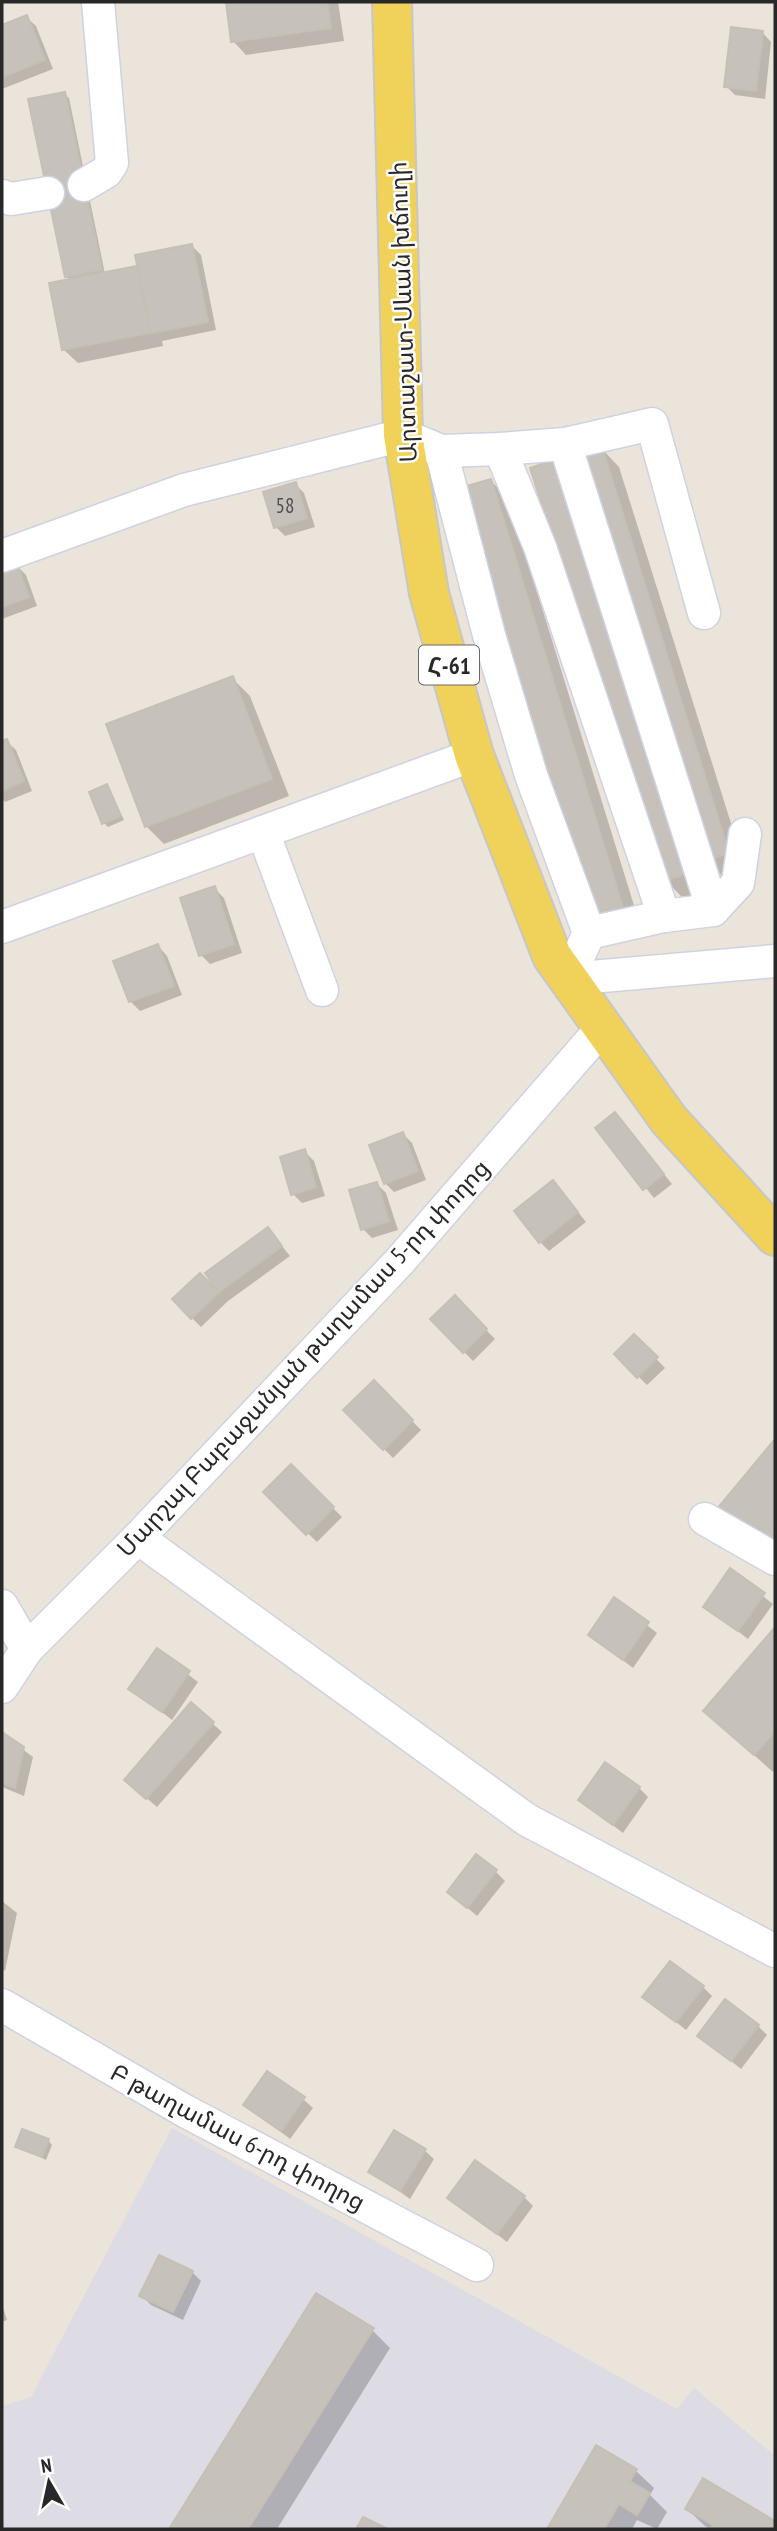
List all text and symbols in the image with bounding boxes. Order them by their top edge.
street label: Արտաշատ-Սևան խճուղի [382,161,424,463]
house number: 58 [276,492,294,519]
road number: Հ-61 [419,646,479,684]
street label: Մարշալ Բաբաջանյան թաղամաս 5-րդ փողոց [110,1153,496,1563]
street label: Բ թաղամաս 6-րդ փողոց [105,2057,371,2217]
north arrow [14,2447,84,2517]
text: N [39,2453,53,2478]

